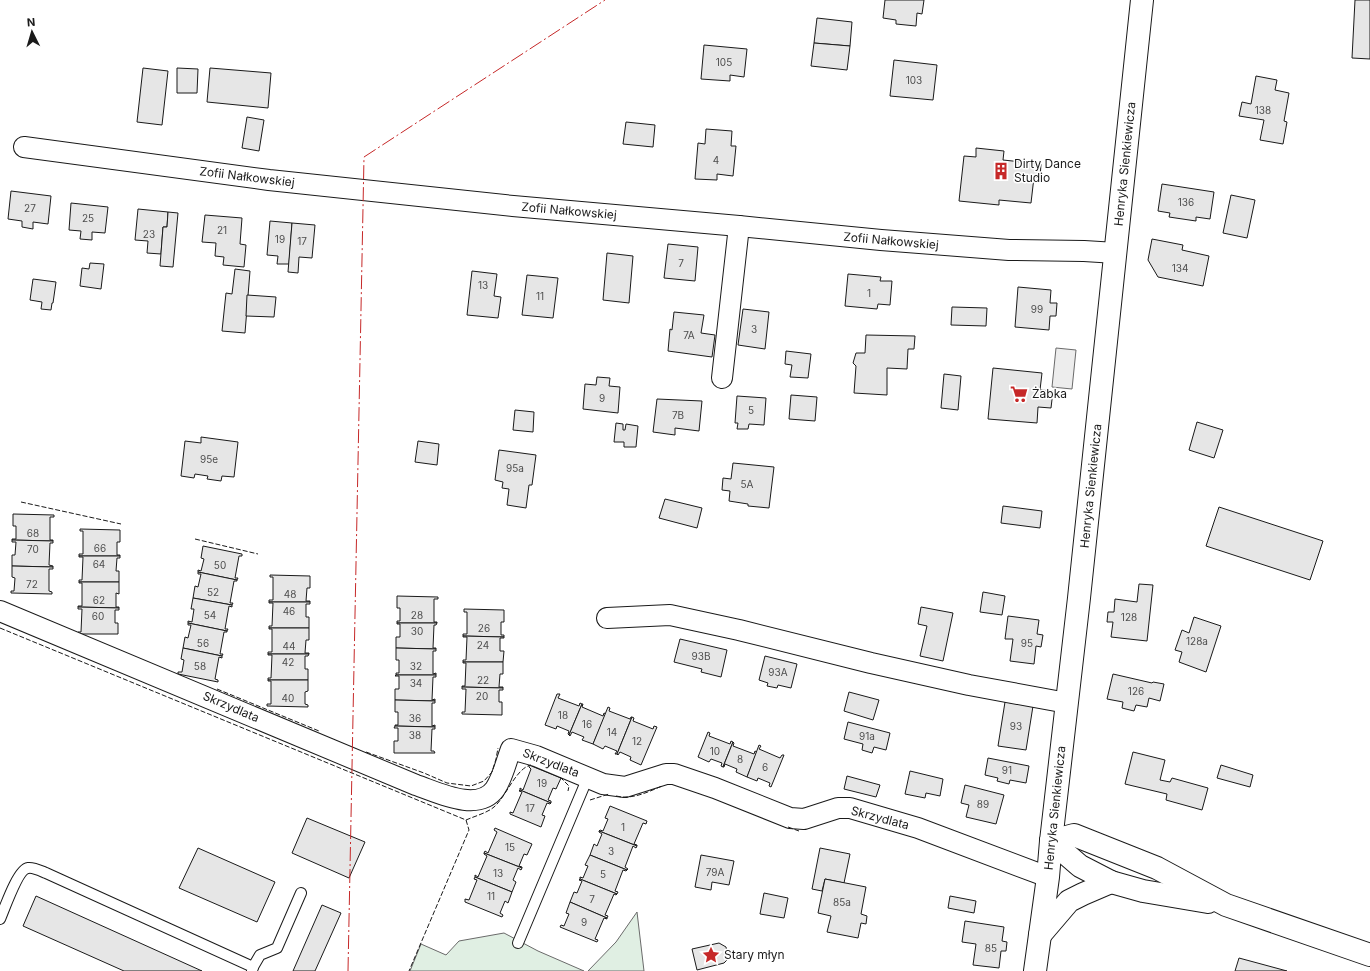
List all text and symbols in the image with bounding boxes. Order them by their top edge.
north arrow [12,12,52,52]
text: N [26,15,36,29]
house number: 105 [716,56,732,68]
house number: 103 [906,74,922,86]
street label: Henryka Sienkiewicza [1111,101,1138,227]
house number: 138 [1255,104,1271,116]
house number: 4 [713,154,719,166]
place label: Dirty Dance Studio [1014,156,1081,185]
building icon: Dirty Dance Studio [991,161,1011,181]
street label: Zofii Nałkowskiej [199,163,296,190]
house number: 136 [1178,196,1194,208]
street label: Zofii Nałkowskiej [521,199,618,222]
house number: 27 [24,202,36,214]
house number: 25 [82,212,94,224]
house number: 21 [217,224,227,236]
house number: 23 [143,228,155,240]
street label: Zofii Nałkowskiej [843,229,940,252]
house number: 19 [275,233,285,245]
house number: 17 [297,235,307,247]
house number: 7 [678,257,684,269]
house number: 134 [1172,262,1188,274]
house number: 13 [478,279,488,291]
house number: 1 [867,287,871,299]
house number: 11 [536,290,544,302]
house number: 99 [1031,303,1043,315]
house number: 3 [751,323,757,335]
house number: 7A [683,329,695,341]
supermarket icon: Żabka [1009,384,1029,404]
place label: Żabka [1032,386,1067,401]
house number: 9 [599,392,605,404]
house number: 5 [748,404,754,416]
house number: 7B [672,409,684,421]
street label: Henryka Sienkiewicza [1077,423,1104,549]
house number: 95e [200,453,218,465]
house number: 95a [506,462,524,474]
house number: 5A [741,478,754,490]
house number: 68 [27,527,39,539]
house number: 66 [94,542,106,554]
house number: 70 [27,543,39,555]
house number: 64 [93,558,105,570]
house number: 50 [214,559,226,571]
house number: 72 [26,578,38,590]
house number: 52 [207,586,219,598]
house number: 48 [284,588,296,600]
house number: 62 [93,594,105,606]
house number: 46 [283,605,295,617]
house number: 54 [204,609,216,621]
house number: 28 [411,609,423,621]
house number: 60 [92,610,104,622]
house number: 128 [1121,611,1137,623]
house number: 26 [478,622,490,634]
house number: 30 [411,625,423,637]
house number: 128a [1186,635,1208,647]
house number: 56 [197,637,209,649]
house number: 95 [1021,637,1033,649]
house number: 24 [477,639,489,651]
house number: 44 [283,640,295,652]
house number: 93B [692,650,710,662]
house number: 42 [282,656,294,668]
house number: 58 [194,660,206,672]
house number: 32 [410,660,422,672]
house number: 93A [768,666,788,678]
house number: 22 [477,674,489,686]
house number: 34 [410,677,422,689]
house number: 126 [1128,685,1144,697]
street label: Skrzydlata [201,688,262,725]
house number: 20 [476,690,488,702]
house number: 40 [282,692,294,704]
house number: 18 [558,709,568,721]
house number: 36 [409,712,421,724]
house number: 16 [582,718,592,730]
house number: 93 [1010,720,1022,732]
house number: 14 [607,726,617,738]
house number: 38 [409,729,421,741]
house number: 91a [859,730,875,742]
house number: 12 [632,735,642,747]
street label: Skrzydlata [521,745,582,780]
house number: 10 [710,745,720,757]
street label: Henryka Sienkiewicza [1041,745,1068,871]
house number: 8 [737,753,743,765]
house number: 6 [762,761,768,773]
house number: 91 [1002,764,1012,776]
house number: 19 [537,777,547,789]
house number: 89 [977,798,989,810]
house number: 17 [525,802,535,814]
street label: Skrzydlata [849,803,911,832]
house number: 1 [621,821,625,833]
house number: 15 [505,841,515,853]
house number: 3 [608,845,614,857]
house number: 79A [706,866,724,878]
house number: 13 [493,867,503,879]
house number: 5 [600,868,606,880]
house number: 11 [487,890,495,902]
house number: 7 [589,893,595,905]
house number: 85a [833,896,851,908]
house number: 9 [581,916,587,928]
house number: 85 [985,942,997,954]
place icon: Stary młyn [701,945,721,965]
place label: Stary młyn [724,947,785,962]

